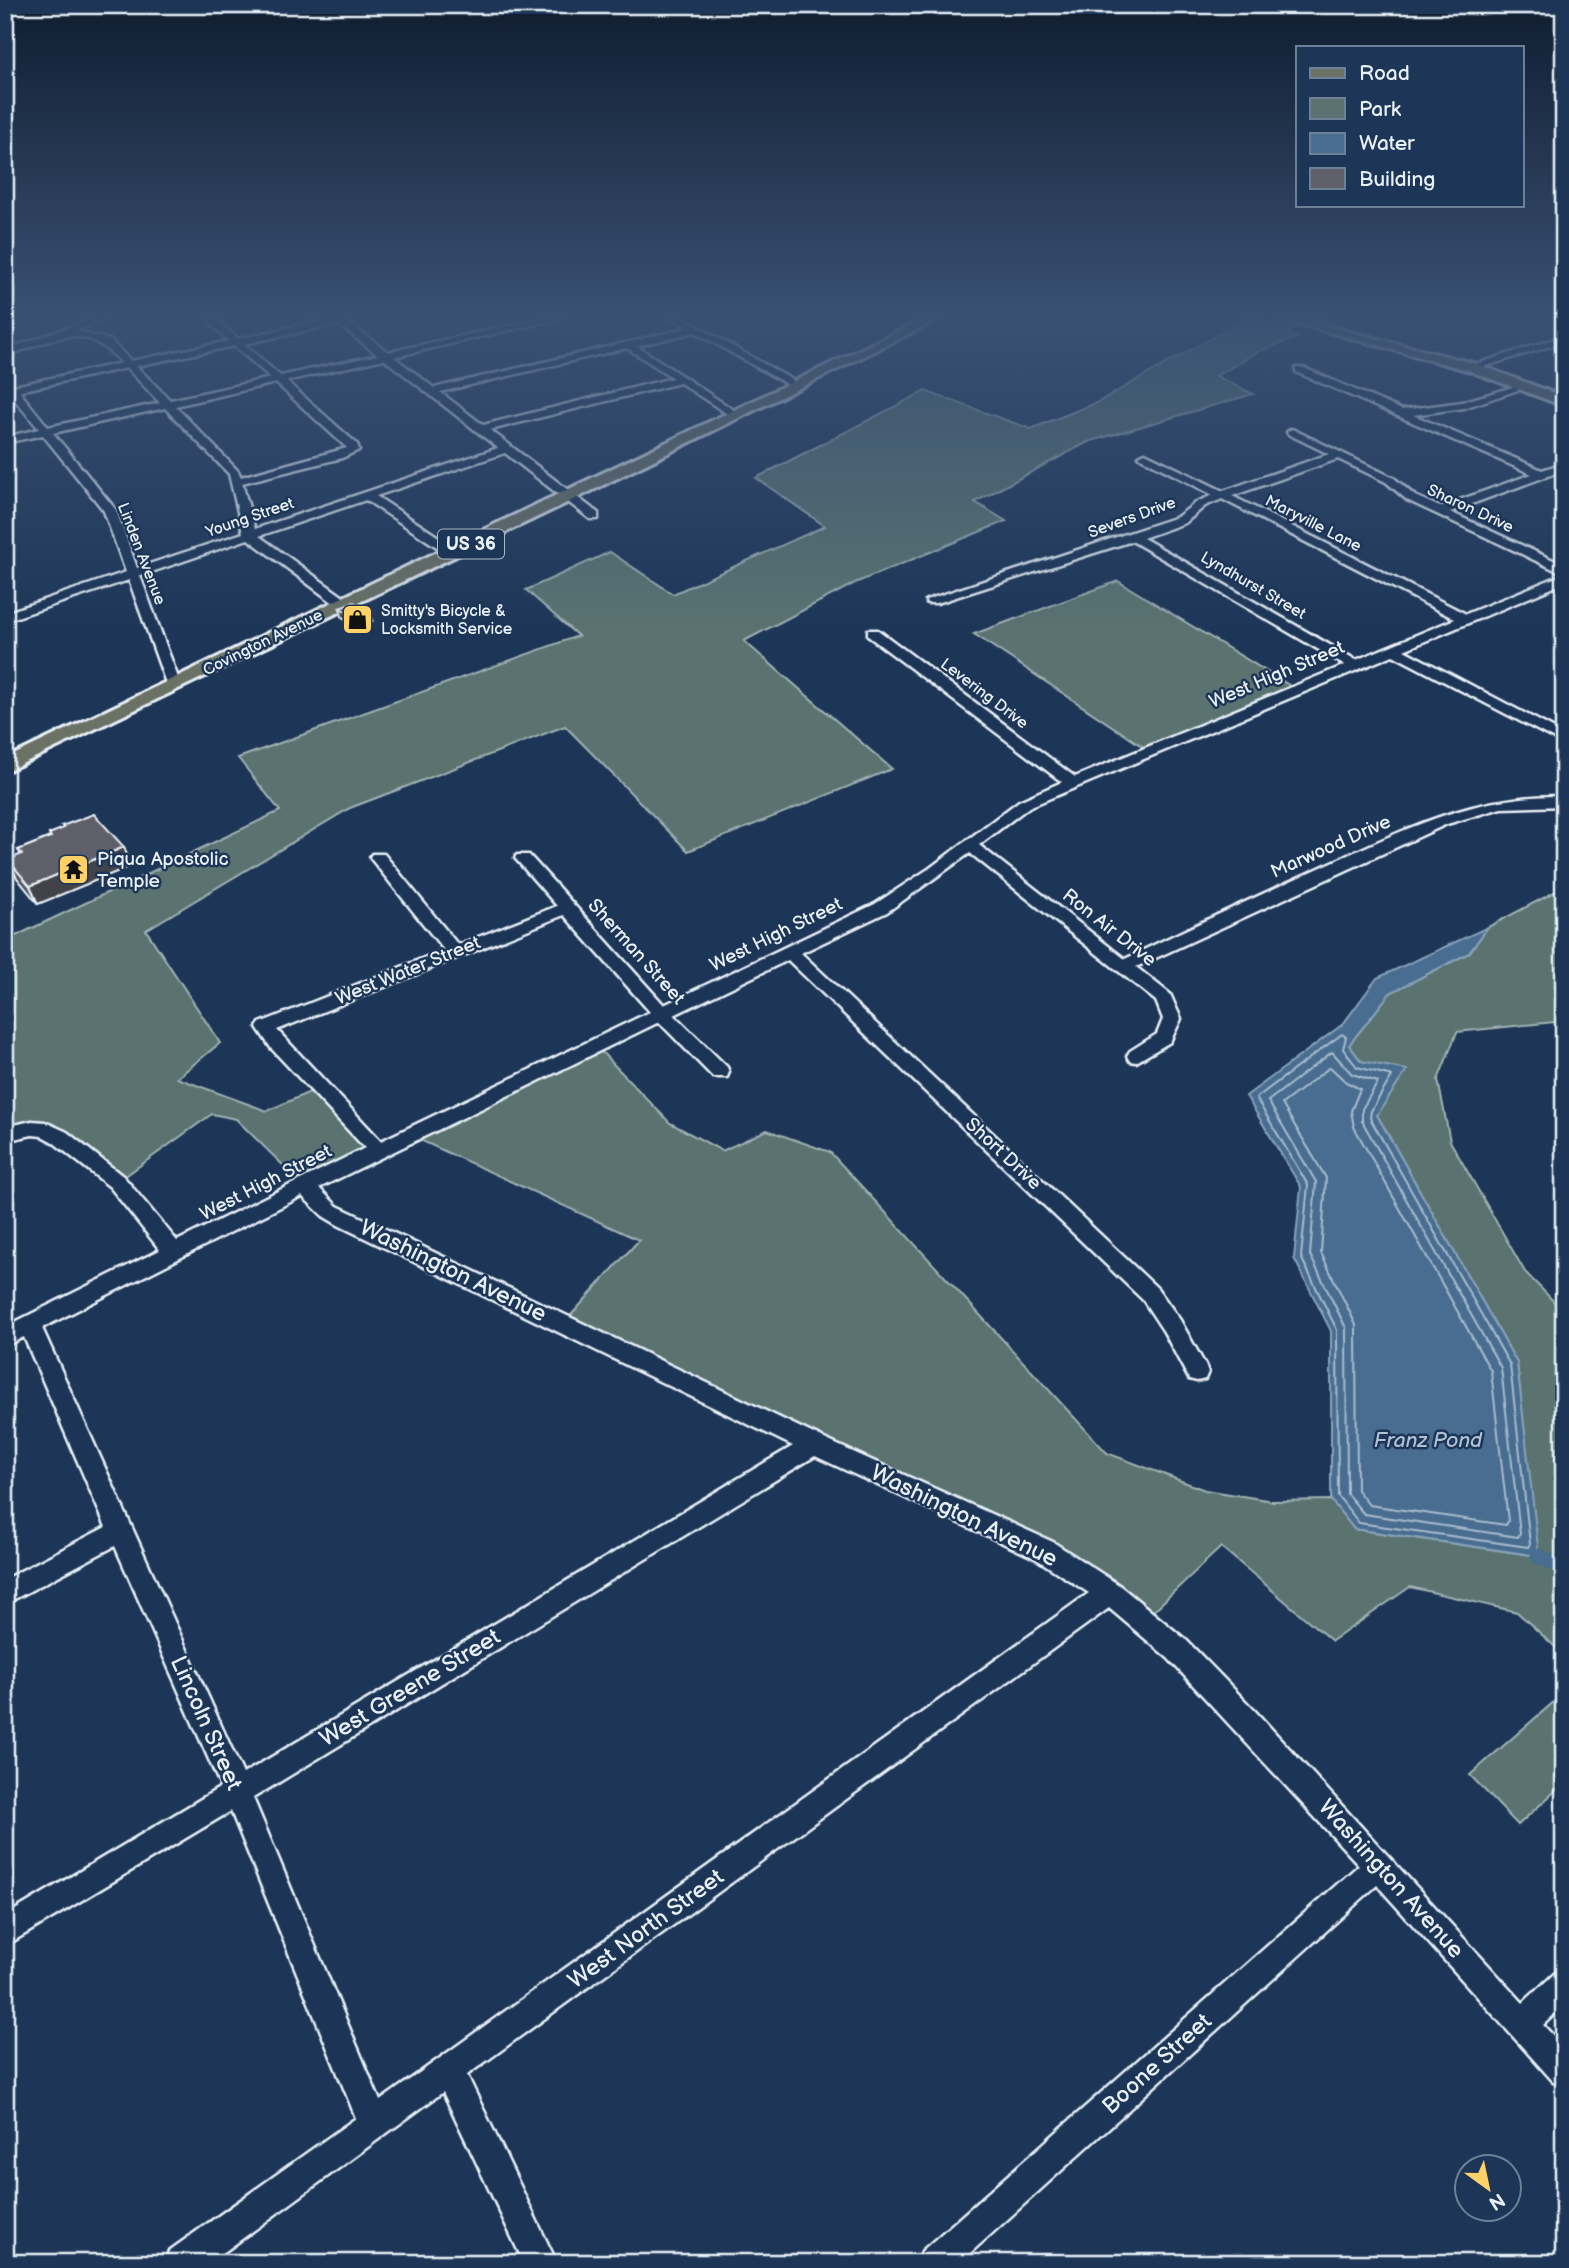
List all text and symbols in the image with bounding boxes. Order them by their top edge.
legend [1296,46,1524,206]
text: Road [1359,61,1410,86]
text: Park [1359,97,1402,122]
text: Water [1359,131,1415,156]
text: Building [1359,167,1435,192]
street label: Sharon Drive [1424,481,1517,537]
street label: Maryville Lane [1262,492,1365,557]
street label: Severs Drive [1086,493,1179,543]
street label: Young Street [202,494,297,542]
street label: Linden Avenue [113,500,169,608]
road number: US 36 [438,530,504,558]
street label: Lyndhurst Street [1197,548,1309,624]
place label: Smitty's Bicycle & Locksmith Service [381,602,513,639]
shop icon: Smitty's Bicycle & Locksmith Service [341,603,375,637]
street label: Covington Avenue [200,606,326,680]
street label: West High Street [1206,636,1348,714]
street label: Levering Drive [936,655,1032,733]
street label: Marwood Drive [1267,810,1395,884]
place label: Piqua Apostolic Temple [97,848,229,893]
temple icon: Piqua Apostolic Temple [57,853,91,887]
street label: Ron Air Drive [1057,884,1161,972]
street label: West High Street [706,893,846,977]
street label: Sherman Street [583,894,690,1010]
street label: West Water Street [332,931,484,1011]
street label: Short Drive [960,1113,1046,1195]
street label: West High Street [196,1140,336,1226]
street label: Washington Avenue [355,1214,551,1328]
water label: Franz Pond [1374,1428,1483,1453]
street label: Washington Avenue [866,1459,1062,1573]
street label: West Greene Street [315,1623,505,1753]
street label: Lincoln Street [164,1652,248,1794]
street label: Washington Avenue [1312,1794,1470,1964]
street label: West North Street [563,1863,729,1995]
street label: Boone Street [1097,2008,1217,2120]
north arrow [1454,2152,1524,2222]
text: N [1484,2187,1509,2215]

